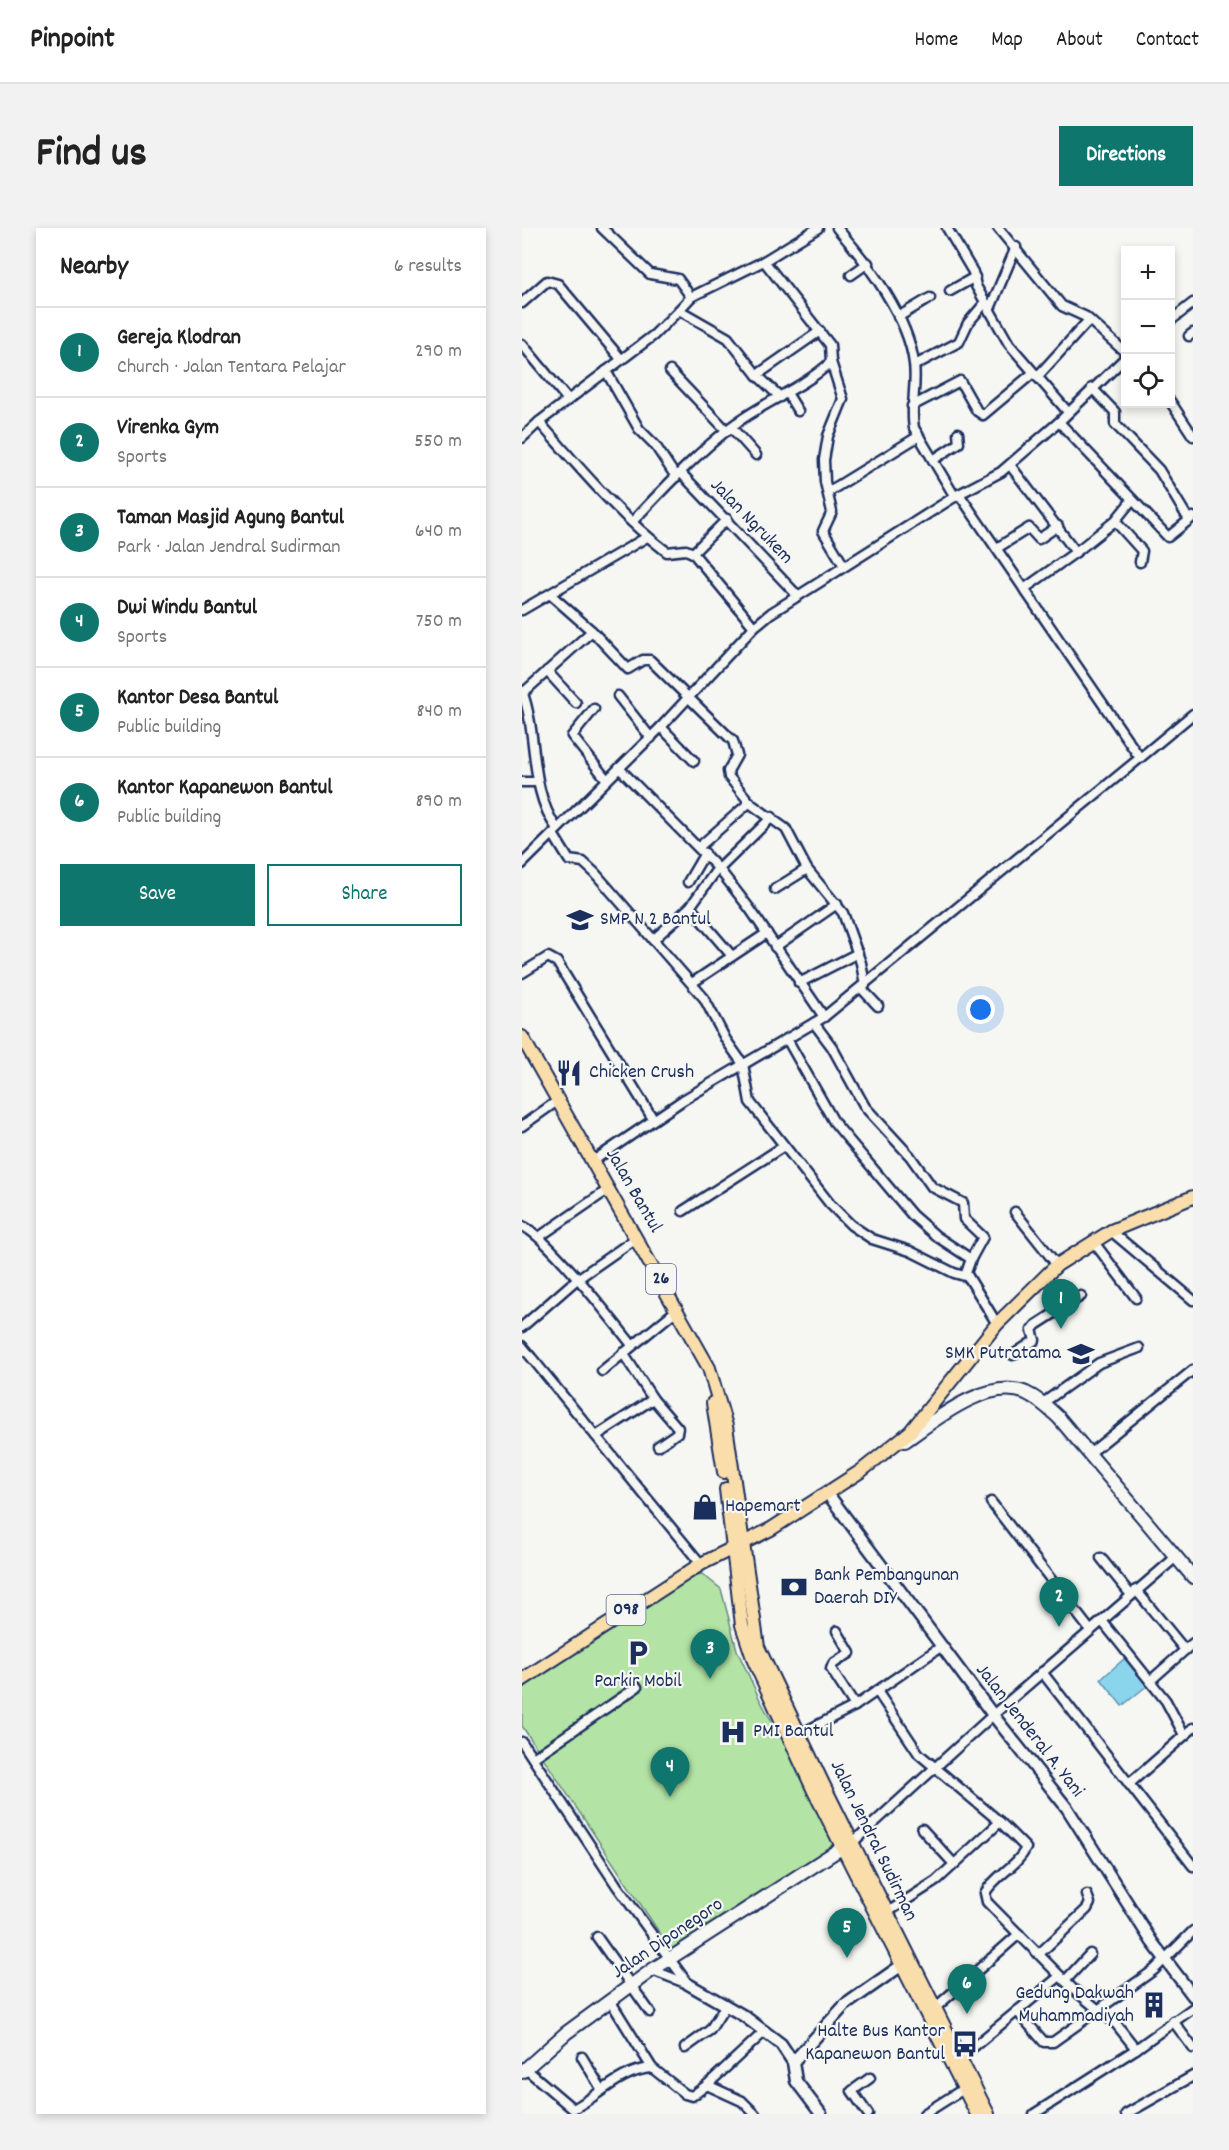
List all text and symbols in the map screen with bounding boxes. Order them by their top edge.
text: Pinpoint [30,21,115,61]
text: Home [914,26,958,56]
text: Map [991,26,1023,56]
text: About [1056,26,1103,56]
text: Contact [1136,26,1199,56]
text: Find us [36,126,147,186]
button: Directions [1059,126,1193,186]
map controls [1121,246,1175,408]
button: + [1121,246,1175,300]
text: Nearby [60,249,128,286]
text: 6 results [394,253,462,281]
button: − [1121,300,1175,354]
text: Gereja Klodran [117,323,241,354]
text: 1 [77,338,82,366]
text: 290 m [415,338,462,366]
text: Church · Jalan Tentara Pelajar [117,354,346,382]
button: locate [1121,354,1175,408]
text: Virenka Gym [117,413,219,444]
text: 2 [75,428,84,456]
text: 550 m [414,428,462,456]
text: Sports [117,444,167,472]
street label: Jalan Ngrukem [703,473,799,571]
text: Taman Masjid Agung Bantul [117,503,344,534]
text: 3 [75,518,84,546]
text: 640 m [415,518,462,546]
text: Park · Jalan Jendral Sudirman [117,534,341,562]
text: Dwi Windu Bantul [117,593,257,624]
text: 4 [75,608,84,636]
text: 750 m [416,608,462,636]
text: Sports [117,624,167,652]
text: Kantor Desa Bantul [117,683,278,714]
text: 5 [75,698,84,726]
text: 840 m [416,698,462,726]
text: Public building [117,714,221,742]
text: Kantor Kapanewon Bantul [117,773,332,804]
text: 6 [75,788,84,816]
text: 890 m [416,788,462,816]
text: Public building [117,804,221,832]
button: Save [60,864,255,926]
button: Share [267,864,462,926]
school or university icon: SMP N 2 Bantul [565,905,595,935]
place label: SMP N 2 Bantul [600,906,711,934]
your location [966,995,995,1024]
restaurant icon: Chicken Crush [554,1058,584,1088]
place label: Chicken Crush [589,1059,694,1087]
street label: Jalan Bantul [598,1144,669,1239]
road number: 26 [646,1264,676,1294]
pin: 1 [1042,1280,1080,1329]
school or university icon: SMK Putratama [1066,1339,1096,1369]
place label: SMK Putratama [945,1340,1062,1368]
shop icon: Hapemart [690,1492,720,1522]
place label: Hapemart [725,1493,801,1521]
place label: Bank Pembangunan Daerah DIY [814,1562,959,1613]
bank icon: Bank Pembangunan Daerah DIY [779,1572,809,1602]
pin: 2 [1040,1578,1078,1627]
road number: 098 [606,1595,646,1625]
pin: 3 [690,1630,729,1679]
parking icon: Parkir Mobil [623,1638,653,1668]
street label: Jalan Jenderal A. Yani [968,1658,1090,1804]
place label: Parkir Mobil [594,1668,682,1696]
hospital icon: PMI Bantul [718,1717,748,1747]
place label: PMI Bantul [753,1718,834,1746]
pin: 4 [650,1748,690,1797]
street label: Jalan Jendral Sudirman [822,1756,924,1926]
street label: Jalan Diponegoro [607,1891,729,1987]
pin: 5 [828,1908,866,1958]
pin: 6 [948,1964,986,2014]
place label: Gedung Dakwah Muhammadiyah [1015,1980,1134,2031]
building icon: Gedung Dakwah Muhammadiyah [1139,1990,1169,2020]
place label: Halte Bus Kantor Kapanewon Bantul [805,2018,946,2069]
bus stop icon: Halte Bus Kantor Kapanewon Bantul [950,2029,980,2059]

